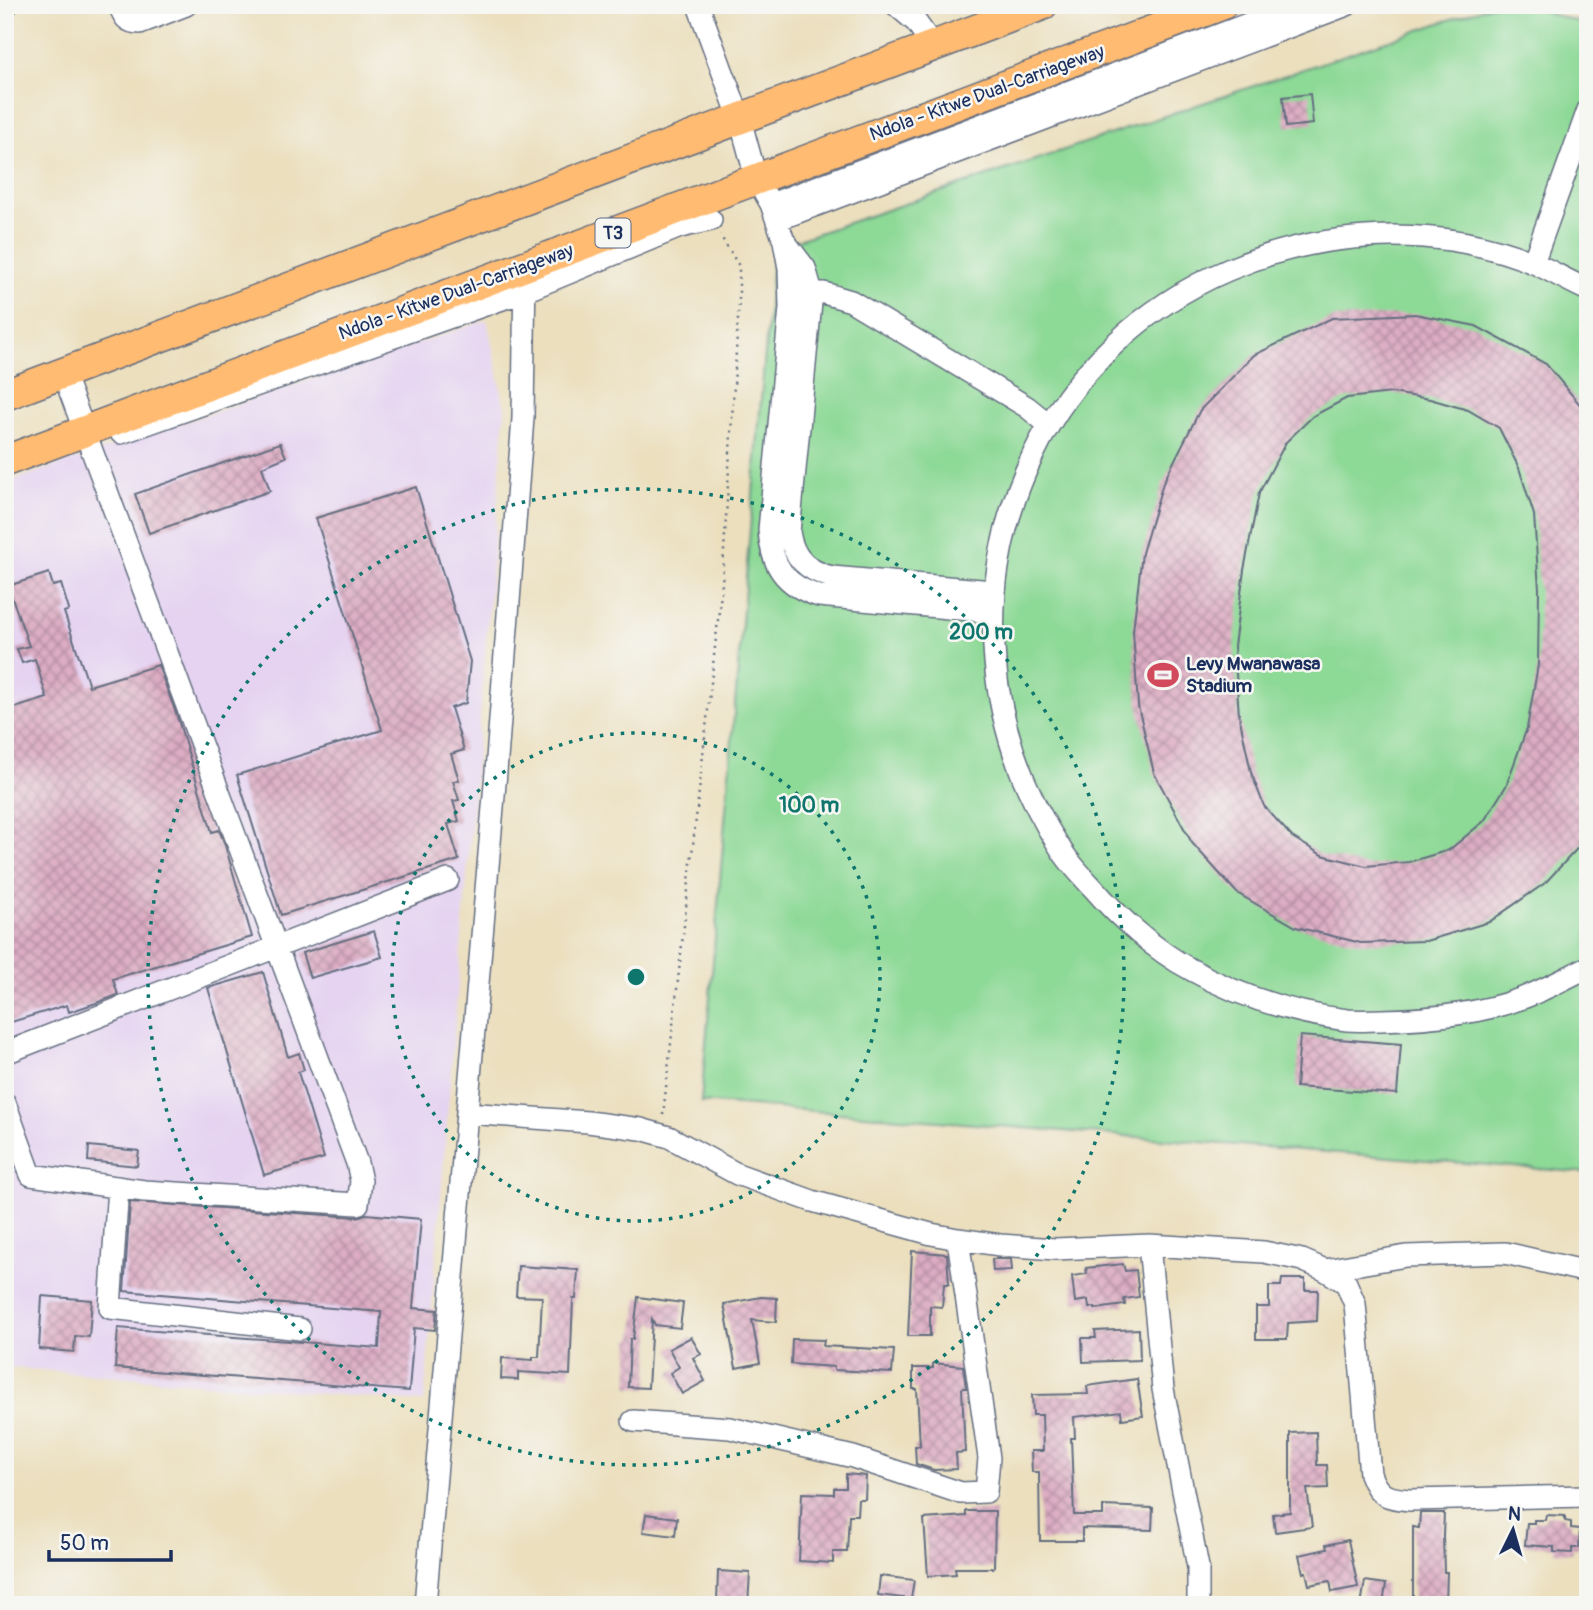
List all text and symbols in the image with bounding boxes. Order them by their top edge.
street label: Ndola - Kitwe Dual-Carriageway [866,39,1108,147]
road number: T3 [596,218,630,247]
street label: Ndola - Kitwe Dual-Carriageway [335,238,577,346]
text: 200 m [949,619,1013,646]
place label: Levy Mwanawasa Stadium [1186,652,1320,698]
sports icon: Levy Mwanawasa Stadium [1146,658,1180,692]
text: 100 m [779,792,839,819]
centre of rings [624,965,648,989]
north arrow [1478,1494,1548,1564]
text: N [1507,1502,1522,1527]
scale bar [49,1519,172,1563]
text: 50 m [60,1530,109,1557]

